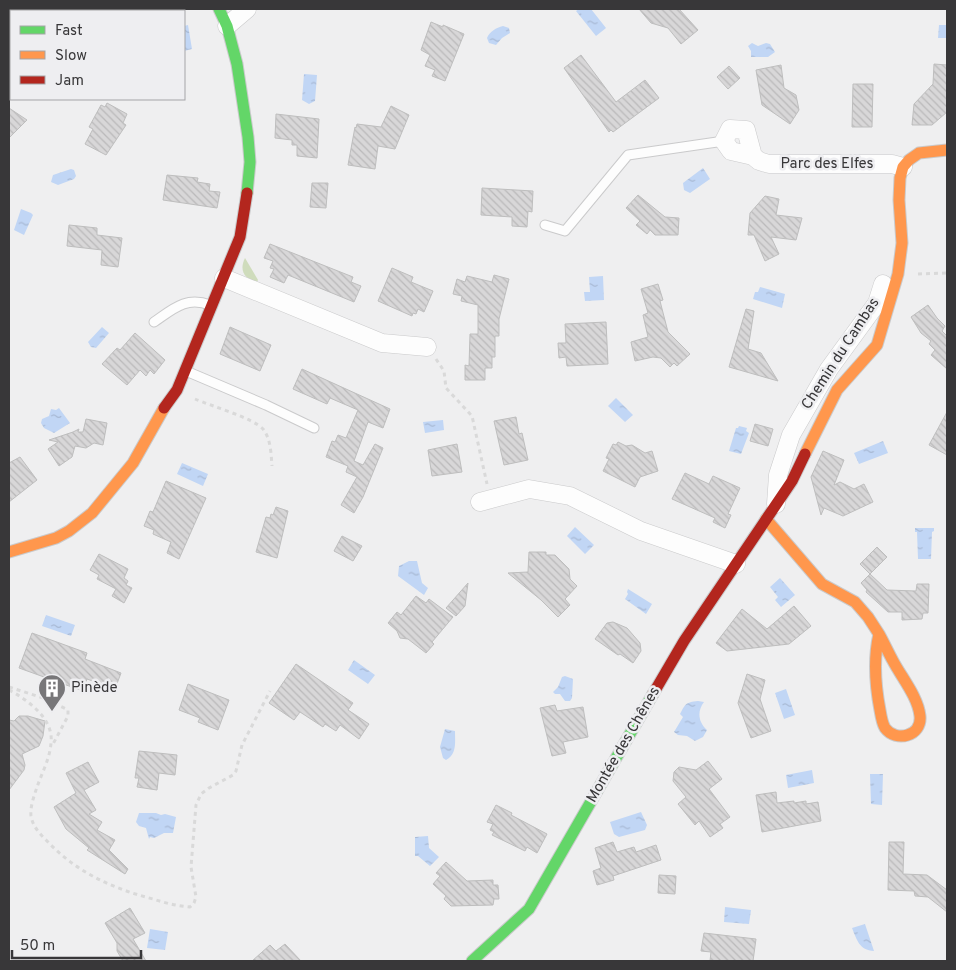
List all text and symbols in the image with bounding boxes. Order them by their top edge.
legend [10,10,185,100]
text: Fast [55,22,83,41]
text: Slow [55,47,87,66]
text: Jam [55,72,84,91]
street label: Parc des Elfes [780,155,874,174]
street label: Chemin du Cambas [798,295,884,413]
building icon: Pinède [37,673,67,712]
place label: Pinède [71,679,118,698]
street label: Montée des Chênes [583,684,665,806]
scale bar [12,928,141,960]
text: 50 m [20,937,55,956]

